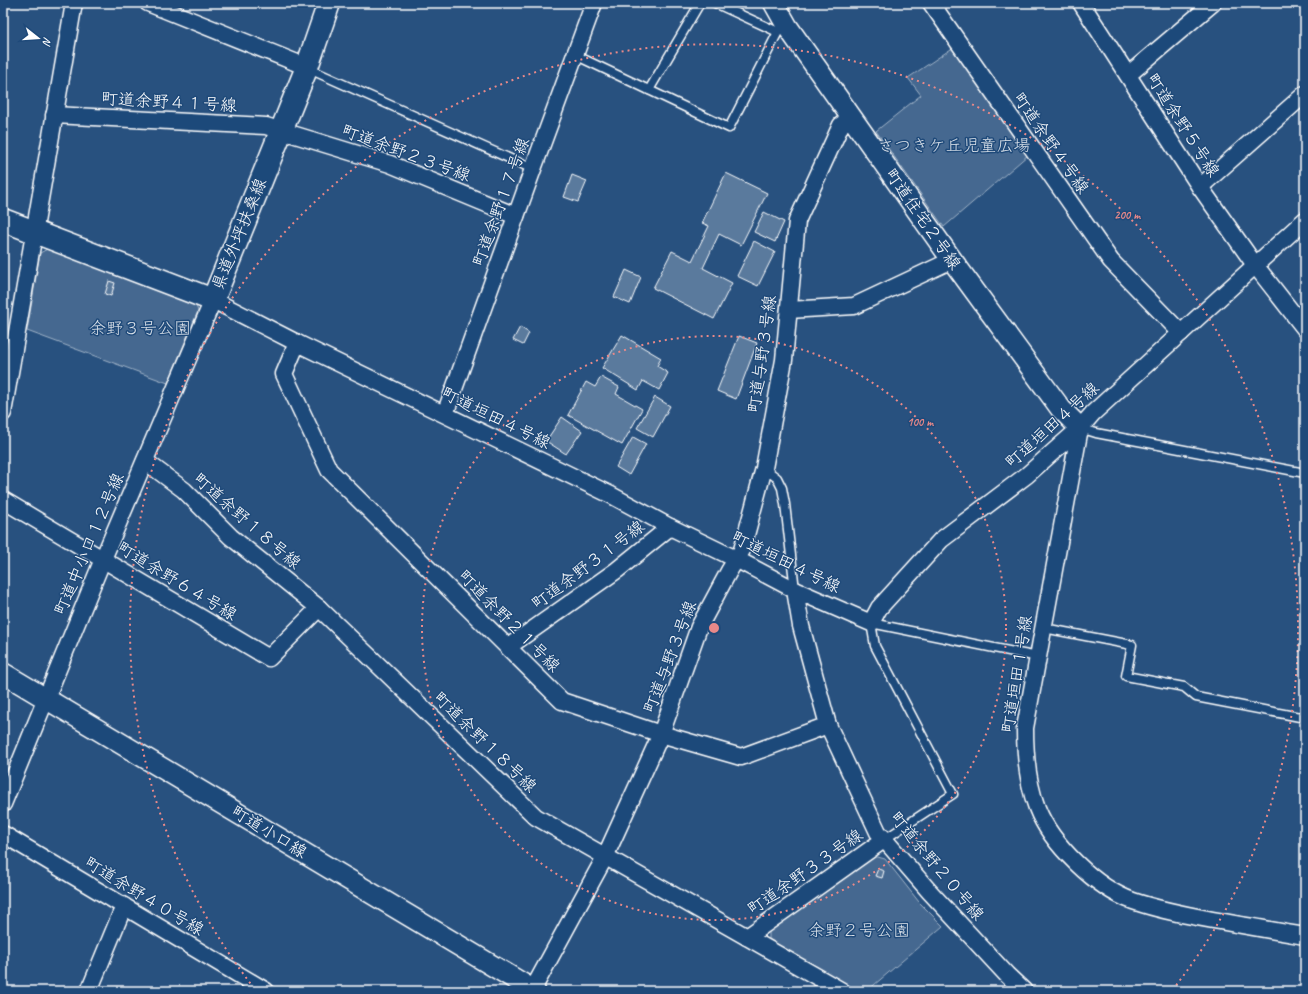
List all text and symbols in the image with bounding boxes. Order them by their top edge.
north arrow [18,18,58,58]
text: N [39,36,55,48]
street label: 町道余野５号線 [1142,69,1224,181]
street label: 町道余野４１号線 [101,88,237,116]
street label: 町道余野４号線 [1008,88,1094,198]
street label: 町道余野２３号線 [339,120,473,186]
street label: 町道余野１７号線 [468,135,534,269]
park label: さつきケ丘児童広場 [878,135,1031,156]
street label: 町道住宅２号線 [880,164,966,274]
street label: 県道外坪扶桑線 [207,175,271,293]
text: 200 m [1114,207,1141,223]
street label: 町道与野３号線 [743,294,781,414]
park label: 余野３号公園 [89,318,191,339]
street label: 町道垣田４号線 [1001,377,1103,473]
street label: 町道垣田４号線 [438,382,554,454]
text: 100 m [907,414,934,430]
street label: 町道余野１８号線 [189,468,305,574]
street label: 町道中小口１２号線 [49,469,129,619]
street label: 町道余野３１号線 [527,516,649,614]
street label: 町道垣田４号線 [728,526,844,598]
street label: 町道余野６４号線 [113,537,241,625]
street label: 町道余野２１号線 [453,565,565,677]
street label: 町道与野３号線 [639,598,701,716]
street label: 町道垣田１号線 [997,614,1037,734]
centre of rings [707,621,721,635]
street label: 町道余野１８号線 [429,687,541,797]
street label: 町道小口線 [227,801,311,863]
street label: 町道余野２０号線 [885,807,989,925]
street label: 町道余野３３号線 [743,824,867,920]
street label: 町道余野４０号線 [80,852,208,940]
park label: 余野２号公園 [808,920,910,941]

